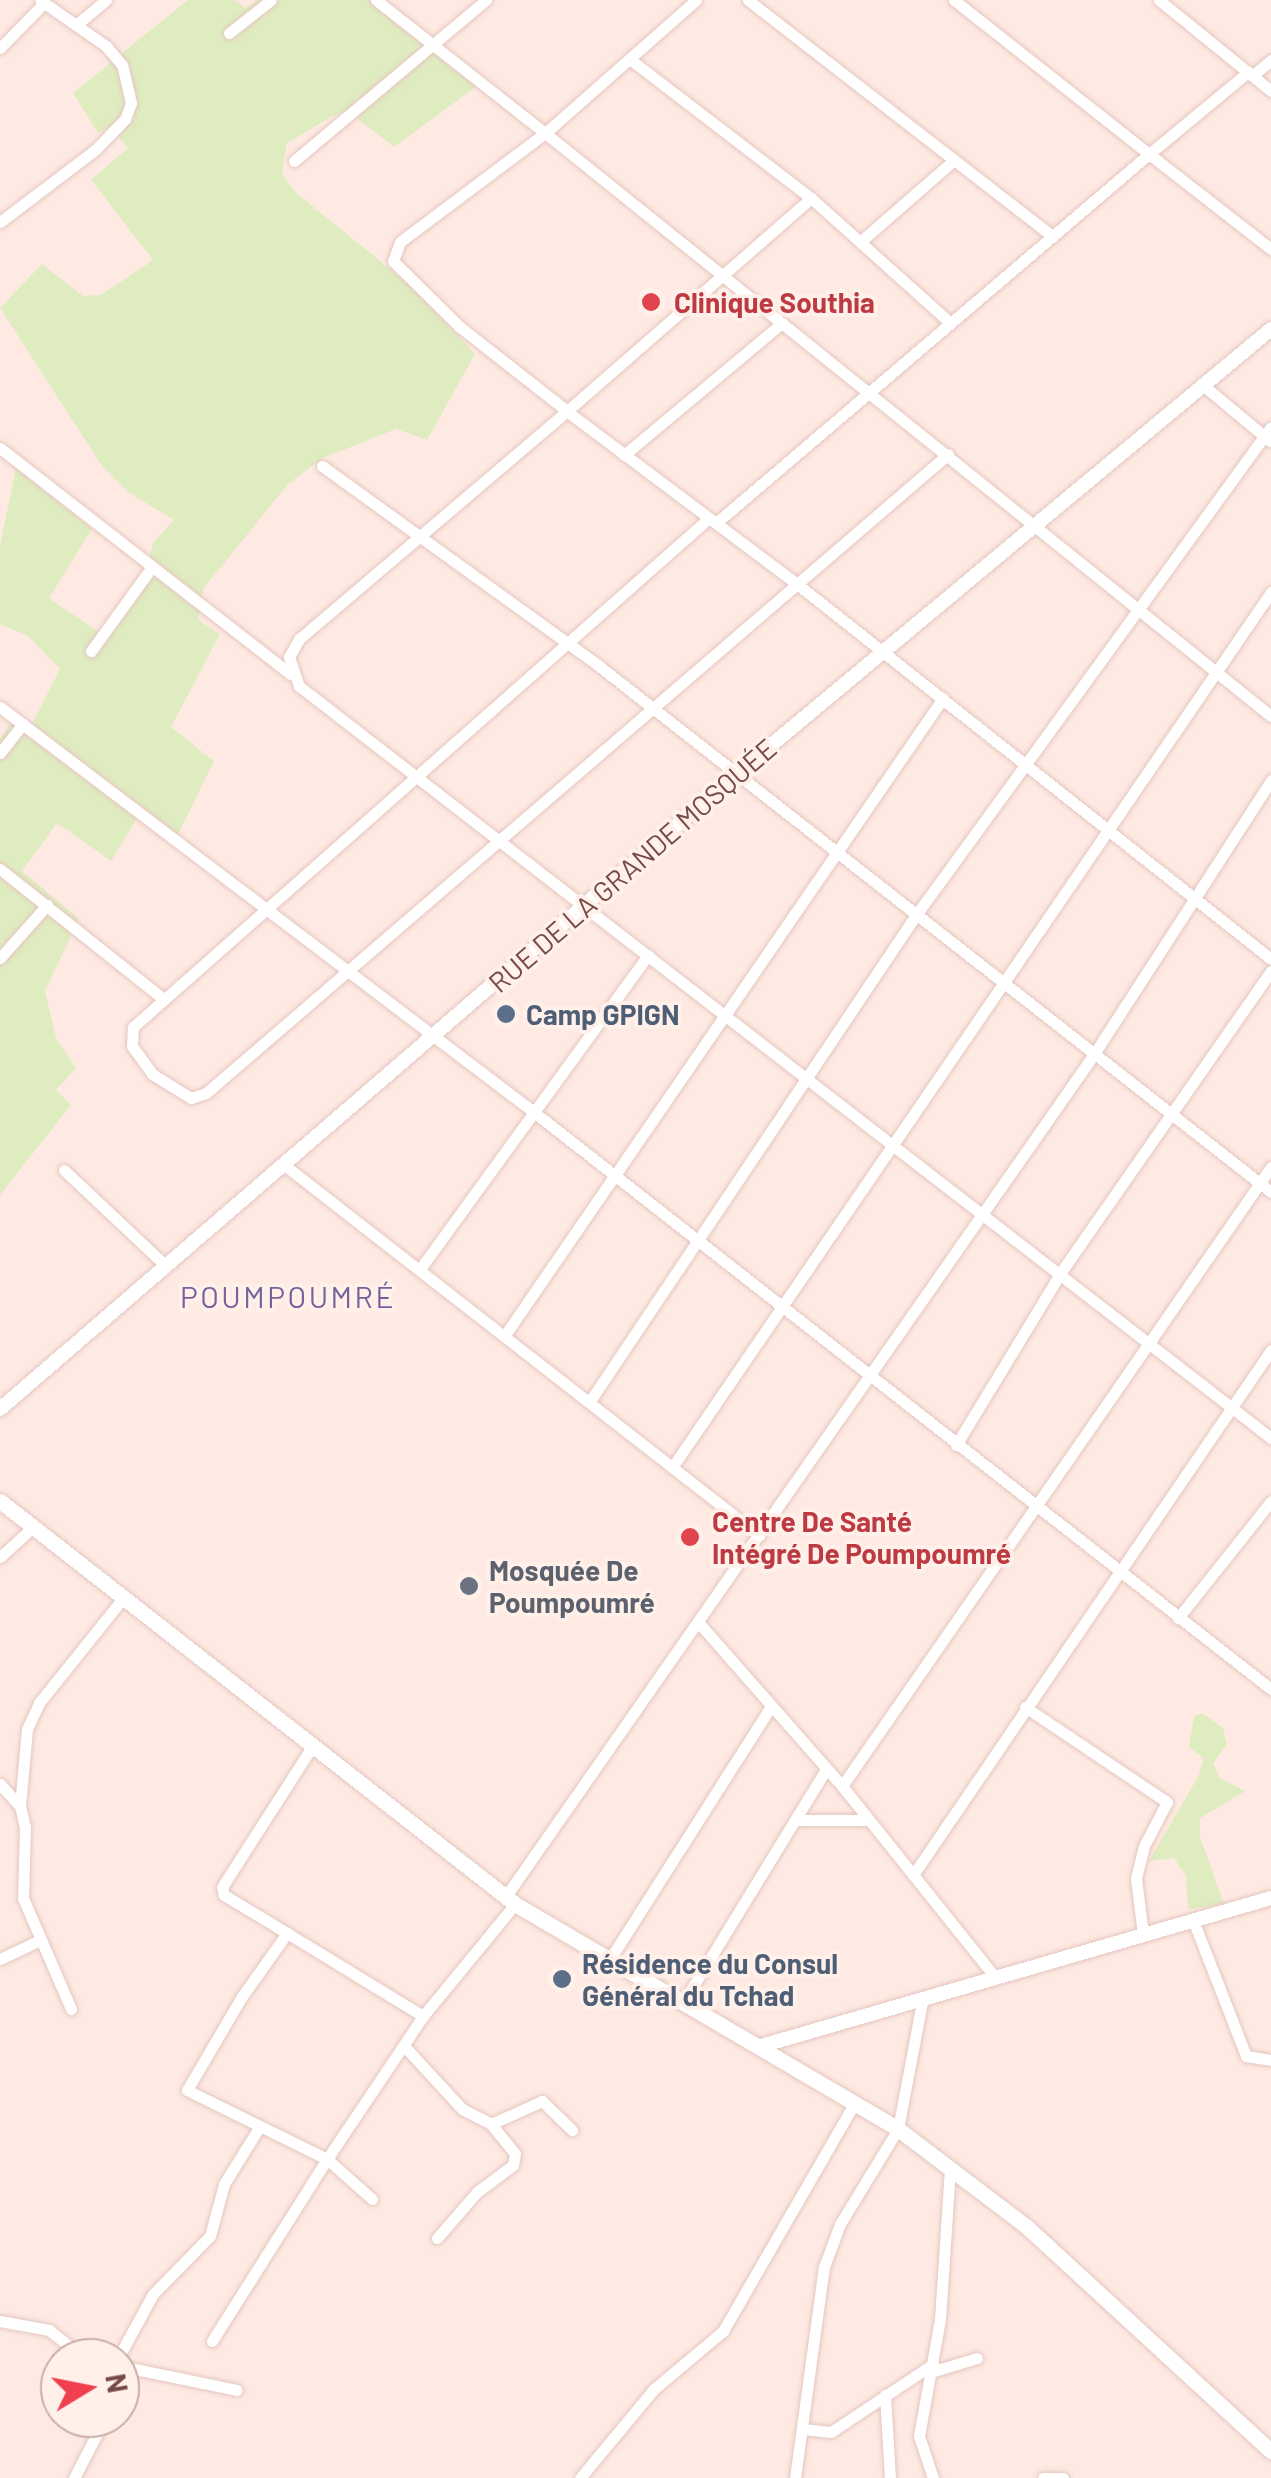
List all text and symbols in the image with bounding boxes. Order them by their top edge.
place label: Clinique Southia [674,285,875,319]
marker: Clinique Southia [638,289,664,315]
street label: RUE DE LA GRANDE MOSQUÉE [481,731,783,999]
place label: Camp GPIGN [526,997,680,1031]
marker: Camp GPIGN [495,1003,517,1025]
district label: POUMPOUMRÉ [180,1278,396,1314]
place label: Centre De Santé Intégré De Poumpoumré [712,1504,1011,1570]
marker: Centre De Santé Intégré De Poumpoumré [677,1524,703,1550]
place label: Mosquée De Poumpoumré [489,1553,655,1619]
marker: Mosquée De Poumpoumré [458,1575,480,1597]
place label: Résidence du Consul Général du Tchad [582,1946,838,2012]
marker: Résidence du Consul Général du Tchad [551,1968,573,1990]
north arrow [40,2338,140,2438]
text: N [99,2371,136,2395]

